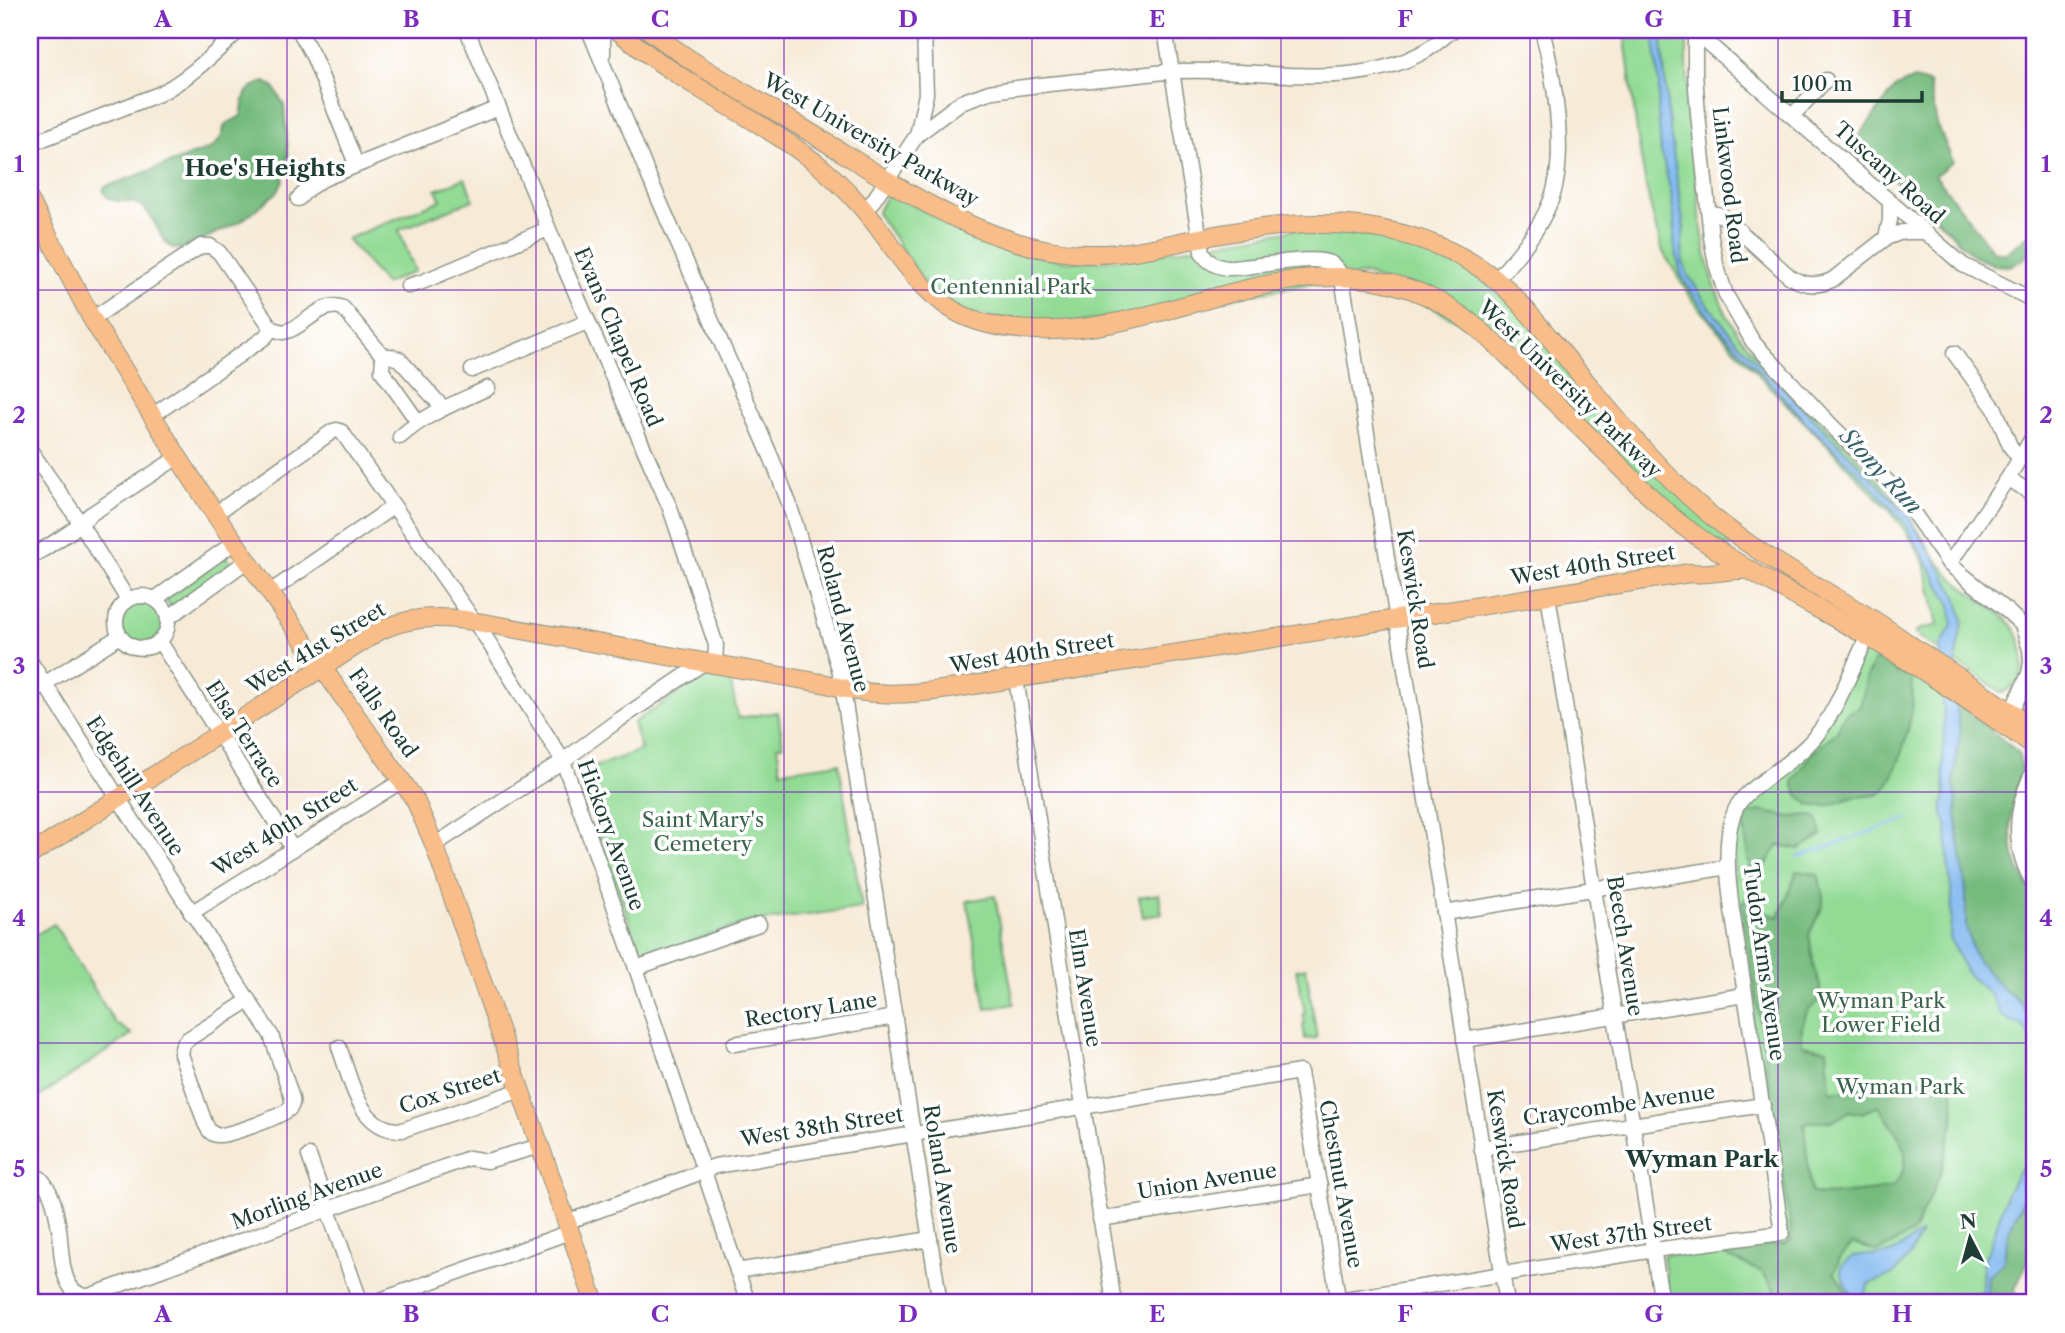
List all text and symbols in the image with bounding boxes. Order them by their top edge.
text: A [153,5,173,33]
text: B [402,5,420,33]
text: C [651,5,669,33]
text: D [898,5,918,33]
text: E [1149,5,1165,33]
text: F [1397,5,1413,33]
text: G [1644,5,1664,33]
text: H [1892,5,1913,33]
scale bar [1782,60,1922,104]
street label: West University Parkway [758,67,984,212]
text: 100 m [1792,71,1853,96]
street label: Linkwood Road [1707,105,1752,265]
street label: Tuscany Road [1829,116,1950,229]
text: 1 [14,150,25,178]
text: 1 [2041,150,2052,178]
district label: Hoe's Heights [184,154,346,182]
street label: Evans Chapel Road [569,243,668,431]
park label: Centennial Park [930,274,1093,299]
street label: West University Parkway [1473,294,1667,483]
text: 2 [12,401,26,429]
text: 2 [2039,401,2053,429]
water label: Stony Run [1833,420,1928,520]
street label: Keswick Road [1392,528,1439,671]
street label: West 40th Street [1508,539,1677,590]
street label: Roland Avenue [812,543,875,695]
street label: West 41st Street [241,596,390,699]
street label: West 40th Street [947,627,1116,678]
text: 3 [13,652,26,680]
text: 3 [2040,652,2053,680]
street label: Falls Road [344,663,423,762]
street label: Elsa Terrace [201,675,288,792]
street label: Edgehill Avenue [81,711,190,860]
street label: Hickory Avenue [573,756,650,914]
street label: West 40th Street [207,772,362,882]
park label: Saint Mary's Cemetery [642,807,764,856]
street label: Tudor Arms Avenue [1738,862,1791,1062]
street label: Beech Avenue [1602,874,1649,1018]
text: 4 [12,904,26,932]
text: 4 [2039,904,2053,932]
street label: Elm Avenue [1064,927,1107,1049]
street label: Rectory Lane [743,987,879,1032]
park label: Wyman Park Lower Field [1816,988,1946,1037]
street label: Cox Street [396,1062,504,1119]
park label: Wyman Park [1835,1074,1965,1099]
street label: Craycombe Avenue [1521,1079,1717,1130]
street label: Keswick Road [1482,1088,1529,1231]
street label: Chestnut Avenue [1314,1098,1369,1270]
street label: West 38th Street [738,1101,906,1152]
street label: Roland Avenue [918,1103,967,1255]
district label: Wyman Park [1624,1145,1779,1173]
text: 5 [13,1155,25,1183]
text: 5 [2040,1155,2052,1183]
street label: Morling Avenue [228,1157,386,1234]
street label: Union Avenue [1136,1157,1278,1204]
north arrow [1936,1204,2006,1274]
text: N [1959,1209,1978,1234]
street label: West 37th Street [1548,1210,1714,1257]
text: A [153,1300,173,1328]
text: B [402,1300,420,1328]
text: C [651,1300,669,1328]
text: D [898,1300,918,1328]
text: E [1149,1300,1165,1328]
text: F [1397,1300,1413,1328]
text: G [1644,1300,1664,1328]
text: H [1892,1300,1913,1328]

